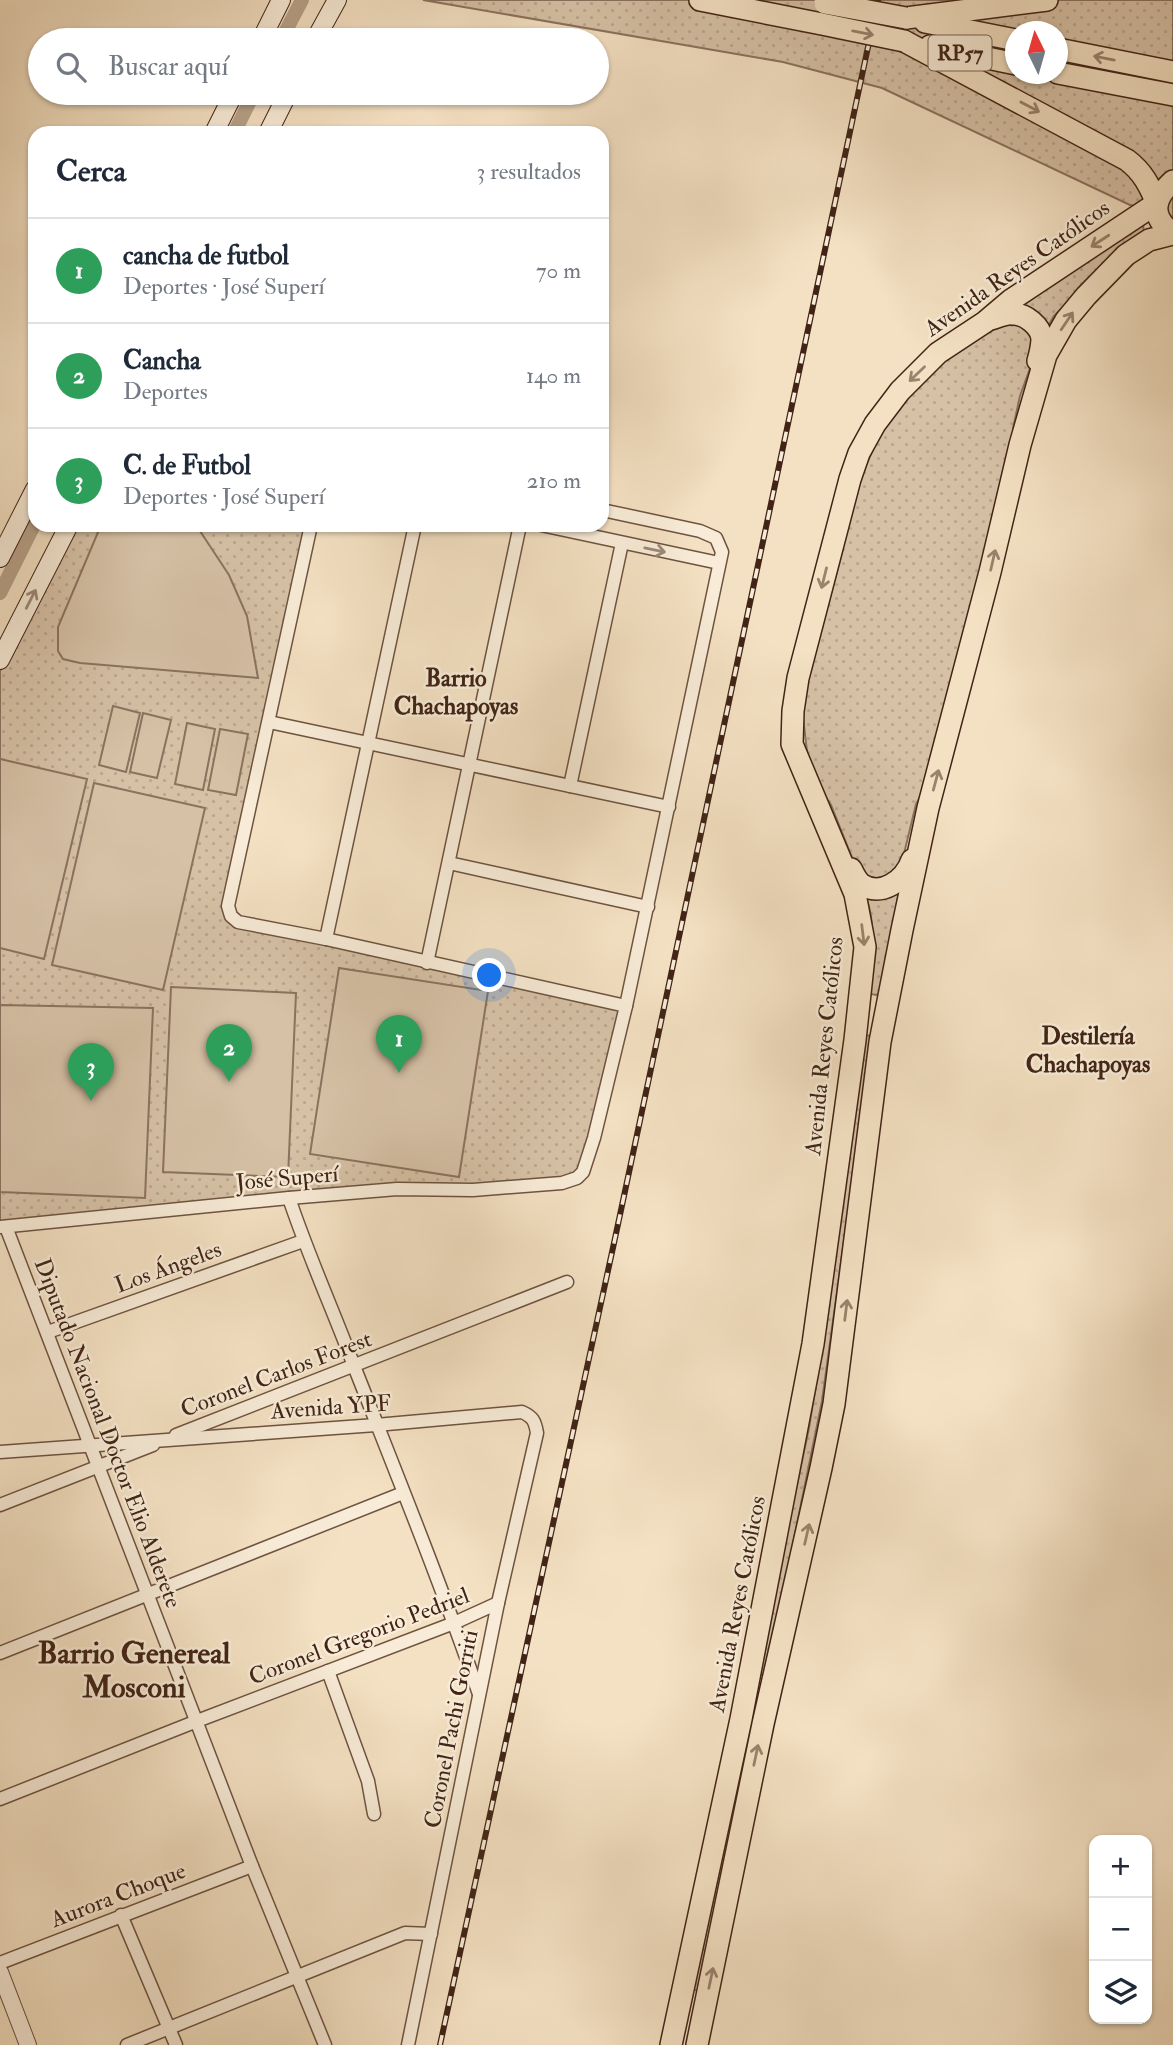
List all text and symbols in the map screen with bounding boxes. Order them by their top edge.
north arrow [1005,21,1068,84]
one-way arrow [851,26,874,40]
search box [28,28,609,105]
road number: RP57 [928,36,992,70]
icon: search [52,48,90,86]
text: Buscar aquí [108,51,228,83]
one-way arrow [1093,51,1116,65]
one-way arrow [1019,100,1039,114]
text: Cerca [56,153,126,190]
text: 3 resultados [477,157,581,186]
street label: Avenida Reyes Católicos [918,193,1115,343]
one-way arrow [1091,235,1111,249]
text: cancha de futbol [123,240,289,272]
text: 1 [75,256,83,285]
text: 70 m [536,256,581,285]
text: Deportes · José Superí [123,272,325,301]
one-way arrow [1060,312,1074,331]
text: Cancha [123,345,201,377]
text: 2 [73,361,85,390]
text: 140 m [526,361,581,390]
one-way arrow [908,366,925,383]
text: Deportes [123,377,208,406]
text: C. de Futbol [123,450,251,482]
text: 3 [75,466,83,495]
text: 210 m [527,466,581,495]
text: Deportes · José Superí [123,482,325,511]
one-way arrow [643,543,666,557]
one-way arrow [986,549,1000,572]
one-way arrow [817,566,830,589]
one-way arrow [25,589,39,610]
district label: Barrio Chachapoyas [394,663,518,722]
one-way arrow [930,769,943,792]
one-way arrow [857,923,870,946]
street label: Avenida Reyes Católicos [798,935,850,1158]
your location [472,958,506,992]
pin: 1 [376,1015,422,1073]
district label: Destilería Chachapoyas [1026,1021,1150,1080]
pin: 2 [206,1024,252,1082]
pin: 3 [68,1043,114,1101]
street label: José Superí [234,1159,341,1198]
street label: Los Ángeles [111,1234,225,1300]
street label: Diputado Nacional Doctor Elio Alderete [27,1254,188,1613]
one-way arrow [840,1299,853,1322]
street label: Coronel Carlos Forest [176,1324,376,1424]
street label: Avenida YPF [269,1388,392,1426]
street label: Avenida Reyes Católicos [702,1493,772,1716]
one-way arrow [801,1523,814,1545]
street label: Coronel Gregorio Pedriel [245,1581,473,1691]
street label: Coronel Pachi Gorriti [418,1627,484,1831]
district label: Barrio Genereal Mosconi [38,1635,230,1706]
one-way arrow [750,1744,764,1767]
map controls [1089,1835,1152,2024]
button: + [1089,1835,1152,1898]
street label: Aurora Choque [45,1856,190,1934]
button: − [1089,1898,1152,1961]
button: layers [1089,1961,1152,2024]
one-way arrow [705,1967,719,1990]

